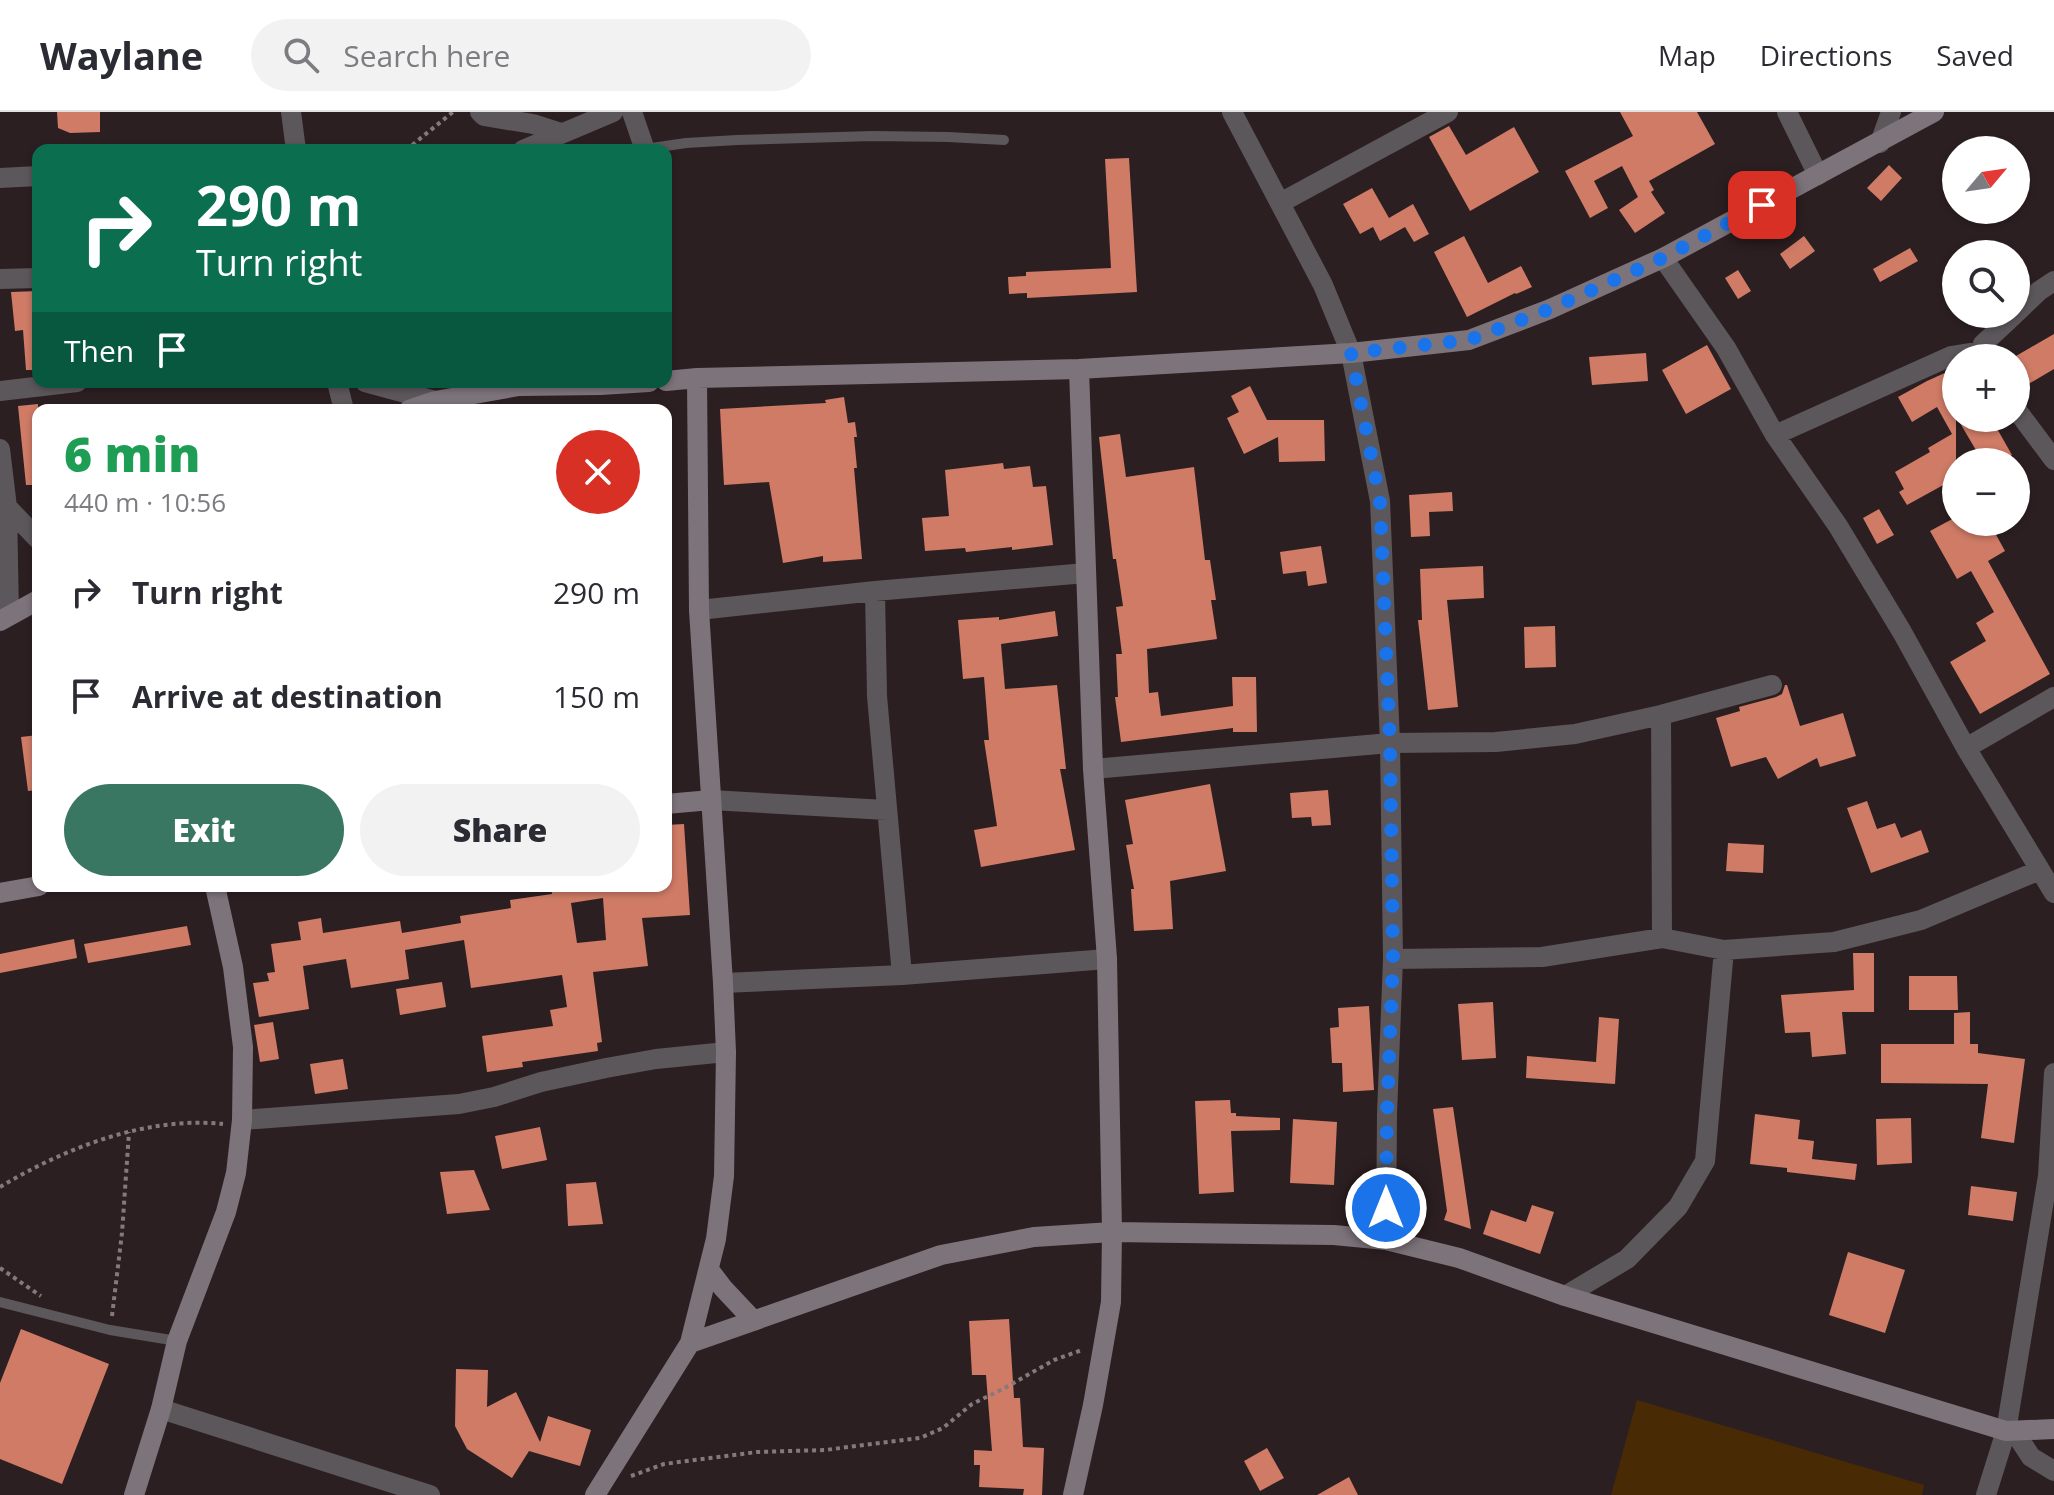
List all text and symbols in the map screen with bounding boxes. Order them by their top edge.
search box [251,19,811,91]
text: Waylane [40,29,203,81]
icon: search [279,33,323,77]
text: Search here [343,35,510,76]
text: Map [1658,36,1716,74]
text: Directions [1760,36,1892,74]
text: Saved [1936,36,2014,74]
north arrow [1942,136,2030,224]
map controls [1942,136,2030,536]
text: 290 m [196,166,362,242]
pin [1728,171,1796,239]
icon: right [64,176,168,280]
icon: arrive [1740,183,1784,227]
text: Turn right [196,238,362,287]
button: search [1942,240,2030,328]
icon: arrive [150,328,194,372]
text: Then [64,330,134,371]
button: + [1942,344,2030,432]
text: 6 min [64,421,200,486]
button: close [556,430,640,514]
button: − [1942,448,2030,536]
text: 440 m · 10:56 [64,484,226,520]
icon: right [64,570,108,614]
text: Turn right [132,572,283,613]
text: 290 m [553,572,640,613]
icon: arrive [64,674,108,718]
text: Arrive at destination [132,676,443,717]
text: 150 m [553,676,640,717]
button: Exit [64,784,344,876]
button: Share [360,784,640,876]
position arrow [1344,1166,1428,1250]

